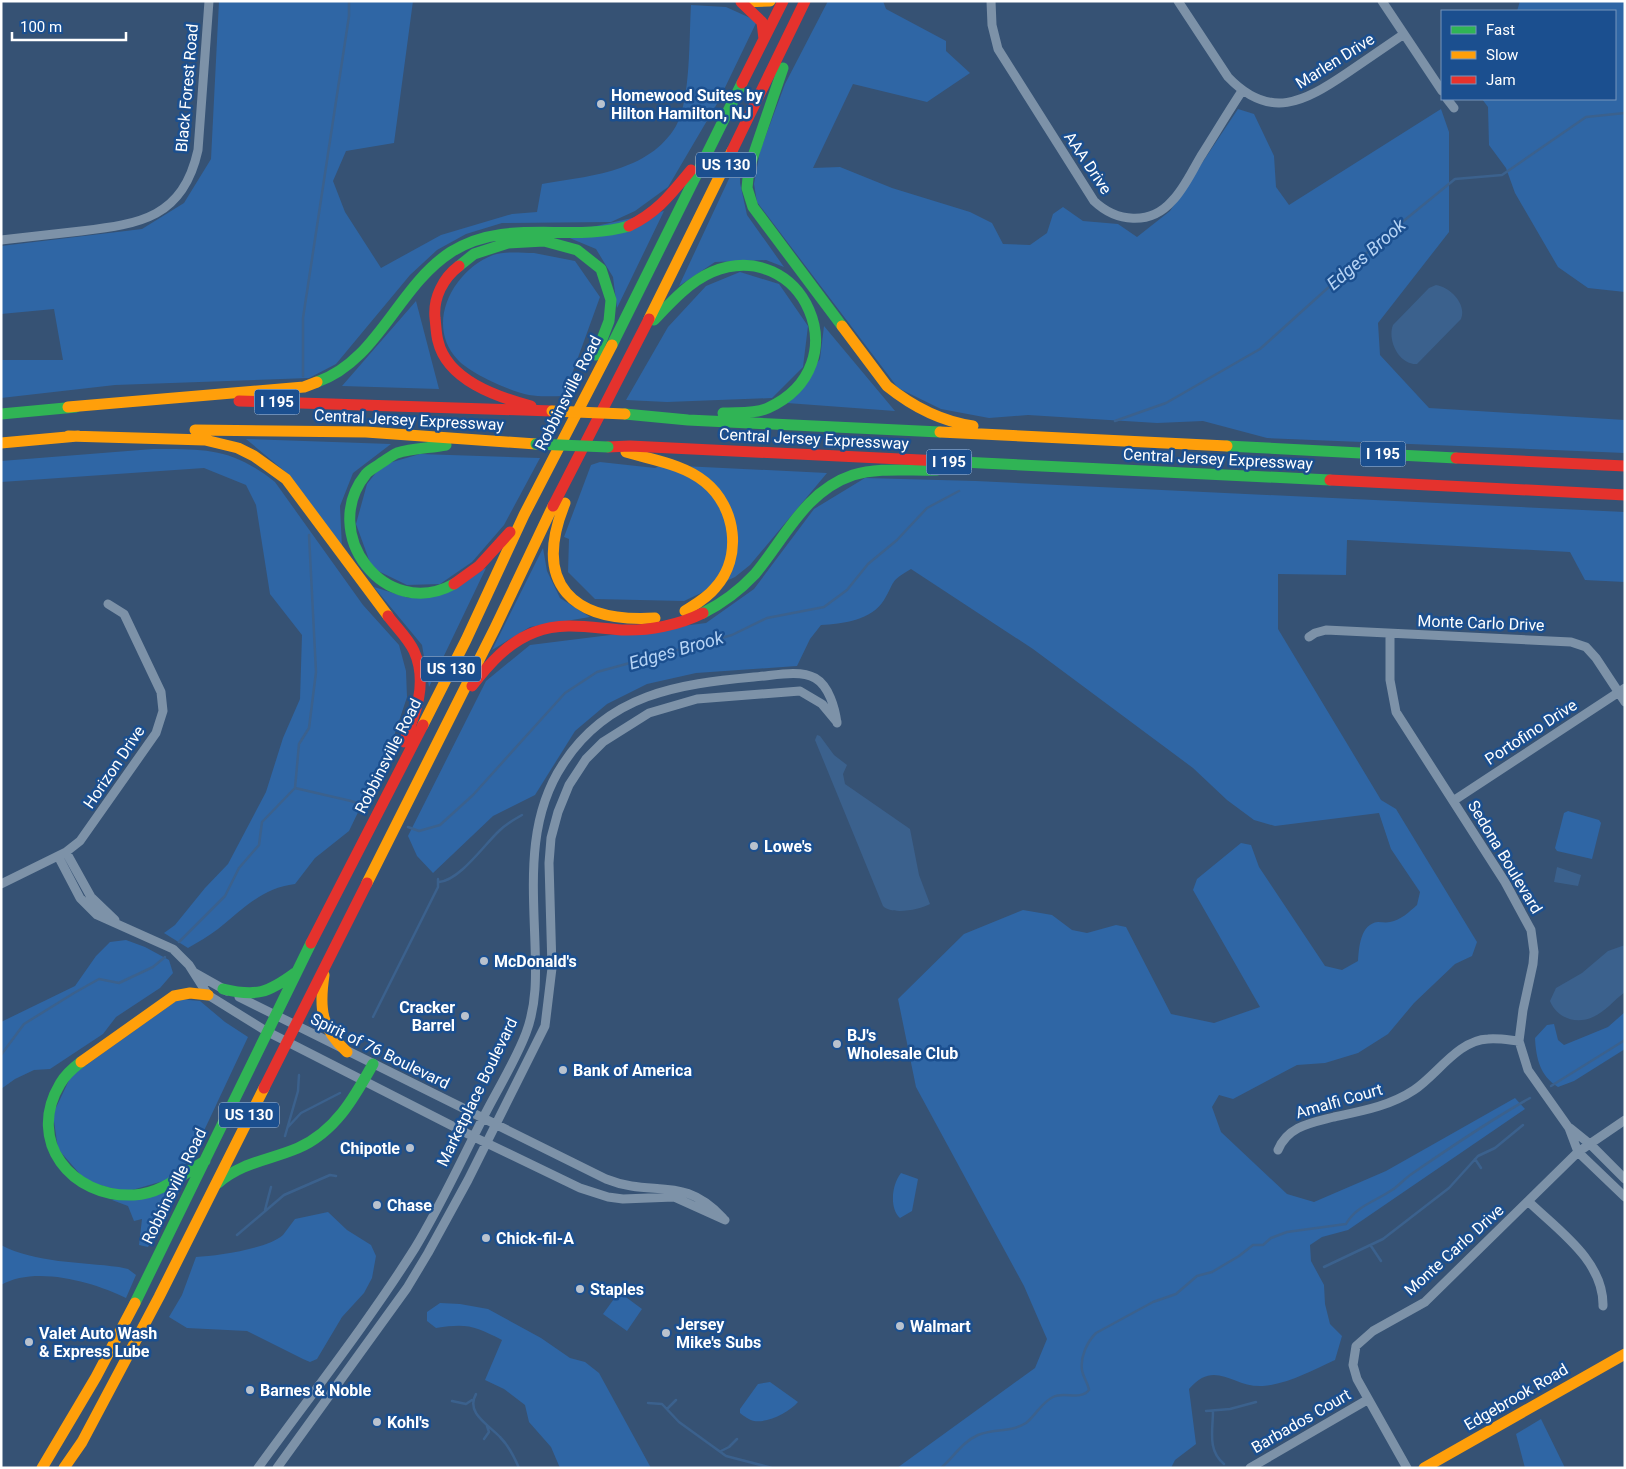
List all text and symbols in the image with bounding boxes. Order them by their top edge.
scale bar [12,10,126,42]
legend [1441,10,1616,100]
text: 100 m [20,18,62,36]
text: Fast [1486,21,1515,39]
street label: Black Forest Road [172,23,202,153]
street label: Marlen Drive [1292,29,1378,93]
text: Slow [1486,46,1518,64]
text: Jam [1486,71,1516,89]
place label: Homewood Suites by Hilton Hamilton, NJ [611,86,764,123]
marker: Homewood Suites by Hilton Hamilton, NJ [595,98,607,110]
street label: AAA Drive [1060,128,1116,198]
road number: US 130 [696,152,756,178]
water label: Edges Brook [1322,213,1411,294]
street label: Robbinsville Road [531,332,605,454]
road number: I 195 [254,390,300,414]
street label: Central Jersey Expressway [314,406,505,434]
street label: Central Jersey Expressway [719,425,910,453]
road number: I 195 [1360,442,1406,466]
street label: Central Jersey Expressway [1123,445,1314,473]
road number: I 195 [926,450,972,474]
street label: Monte Carlo Drive [1417,611,1545,635]
water label: Edges Brook [626,626,727,674]
road number: US 130 [421,656,481,682]
street label: Robbinsville Road [351,695,425,817]
street label: Portofino Drive [1481,695,1581,769]
street label: Horizon Drive [79,722,149,812]
street label: Sedona Boulevard [1464,797,1546,917]
place label: Lowe's [764,837,812,856]
marker: Lowe's [748,840,760,852]
place label: McDonald's [494,952,577,971]
marker: McDonald's [478,955,490,967]
place label: Cracker Barrel [399,998,455,1035]
street label: Spirit of 76 Boulevard [307,1009,453,1093]
marker: Cracker Barrel [459,1010,471,1022]
street label: Marketplace Boulevard [433,1015,521,1169]
place label: BJ's Wholesale Club [847,1026,958,1063]
marker: BJ's Wholesale Club [831,1038,843,1050]
place label: Bank of America [573,1061,692,1080]
marker: Bank of America [557,1064,569,1076]
street label: Amalfi Court [1293,1080,1385,1122]
road number: US 130 [219,1102,279,1128]
street label: Robbinsville Road [138,1125,210,1247]
place label: Chipotle [340,1139,400,1158]
marker: Chipotle [404,1142,416,1154]
place label: Chase [387,1196,432,1215]
marker: Chase [371,1199,383,1211]
street label: Monte Carlo Drive [1400,1200,1508,1300]
place label: Chick-fil-A [496,1229,574,1248]
marker: Chick-fil-A [480,1232,492,1244]
place label: Staples [590,1280,644,1299]
marker: Staples [574,1283,586,1295]
place label: Jersey Mike's Subs [676,1315,761,1352]
place label: Walmart [910,1317,971,1336]
marker: Walmart [894,1320,906,1332]
place label: Valet Auto Wash & Express Lube [39,1324,157,1361]
marker: Jersey Mike's Subs [660,1327,672,1339]
marker: Valet Auto Wash & Express Lube [23,1336,35,1348]
street label: Edgebrook Road [1461,1360,1571,1434]
place label: Barnes & Noble [260,1381,371,1400]
marker: Barnes & Noble [244,1384,256,1396]
street label: Barbados Court [1248,1385,1354,1457]
place label: Kohl's [387,1413,429,1432]
marker: Kohl's [371,1416,383,1428]

